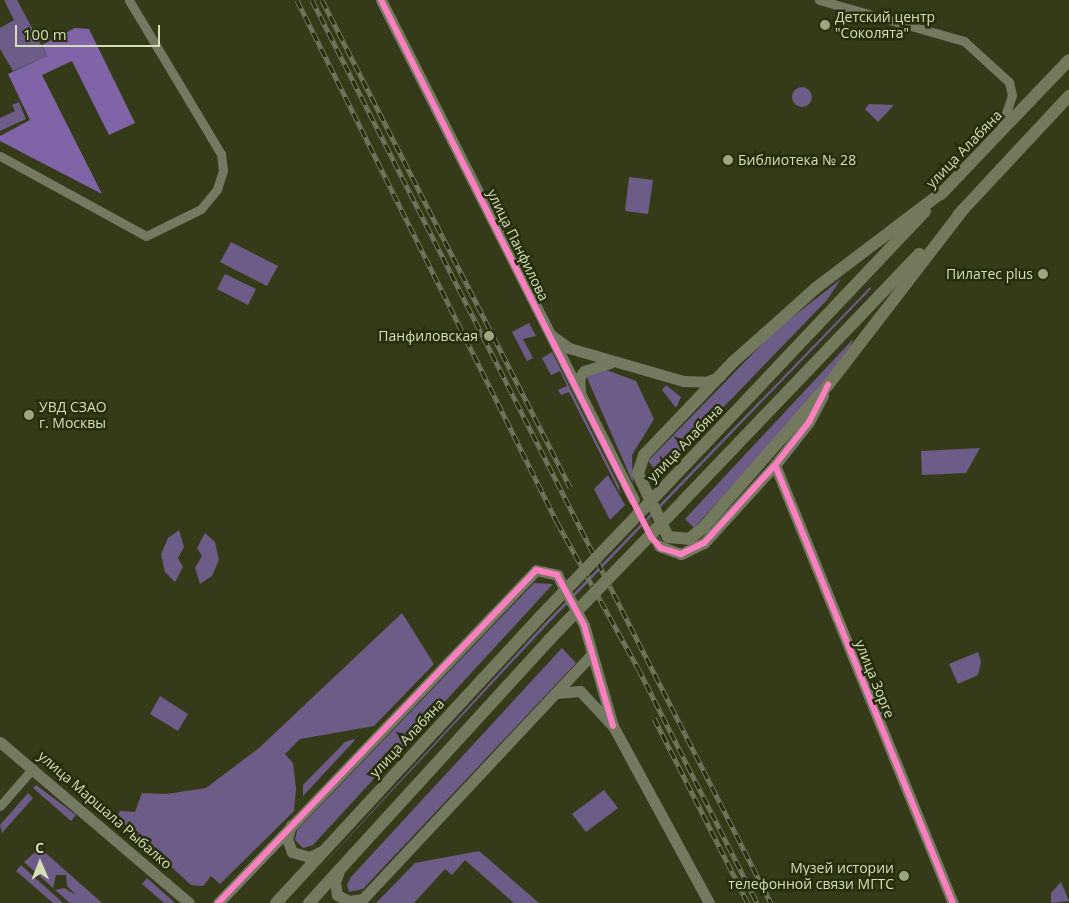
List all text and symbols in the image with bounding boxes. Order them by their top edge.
place label: Детский центр "Соколята" [835,9,935,41]
scale bar [18,15,162,47]
marker: Детский центр "Соколята" [819,19,831,31]
text: 100 m [23,24,67,44]
street label: улица Алабяна [923,107,1005,191]
place label: Библиотека № 28 [738,152,856,168]
marker: Библиотека № 28 [722,154,734,166]
street label: улица Панфилова [484,186,552,304]
place label: Пилатес plus [946,266,1033,282]
marker: Пилатес plus [1037,268,1049,280]
place label: Панфиловская [378,328,478,344]
marker: Панфиловская [482,329,496,343]
place label: УВД СЗАО г. Москвы [39,399,107,432]
street label: улица Алабяна [644,401,726,485]
marker: УВД СЗАО г. Москвы [23,409,35,421]
street label: улица Зорге [852,637,898,721]
street label: улица Алабяна [366,695,448,781]
street label: улица Маршала Рыбалко [35,747,175,873]
north arrow [15,838,65,888]
text: С [35,838,44,857]
place label: Музей истории телефонной связи МГТС [728,860,894,892]
marker: Музей истории телефонной связи МГТС [898,870,910,882]

